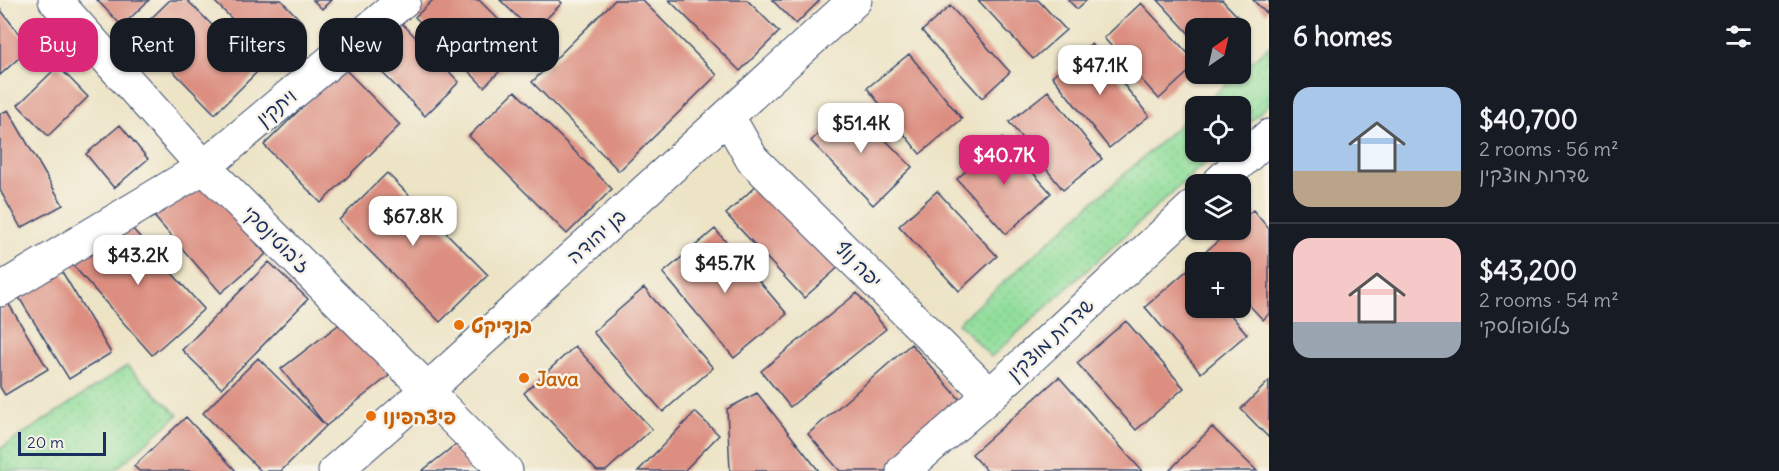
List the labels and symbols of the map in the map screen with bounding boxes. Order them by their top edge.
north arrow [1185,18,1251,84]
pin: $47.1K [1051,45,1149,96]
street label: ויתקין [251,83,301,131]
pin: $51.4K [812,103,910,154]
pin: $40.7K [955,135,1053,186]
pin: $67.8K [364,196,462,247]
street label: ז'בוטינסקי [238,200,316,278]
street label: בן יהודה [561,203,631,269]
pin: $43.2K [89,235,187,286]
street label: יפה נוף [830,235,888,293]
pin: $45.7K [676,243,774,294]
street label: שדרות מוצקין [1001,292,1099,386]
place label: בנדיקט [471,313,532,339]
marker: בנדיקט [452,318,466,332]
place label: Java [536,366,579,391]
marker: Java [517,371,531,385]
place label: פיצהפינו [383,404,456,429]
marker: פיצהפינו [364,409,378,423]
scale bar [18,429,106,456]

